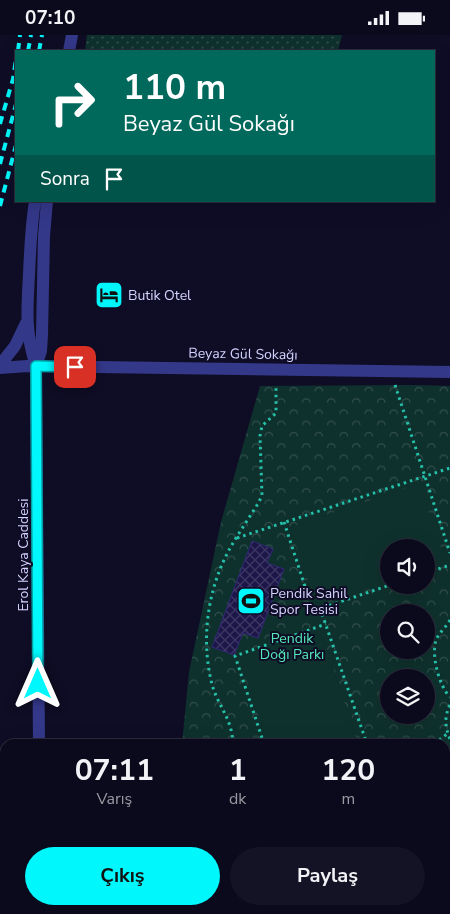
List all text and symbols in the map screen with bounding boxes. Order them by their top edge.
text: 07:10 [25,5,75,31]
text: 110 m [123,64,226,111]
icon: right [40,70,105,135]
text: Beyaz Gül Sokağı [123,109,295,139]
icon: arrive [100,165,128,193]
text: Sonra [40,166,90,192]
hotel icon: Butik Otel [94,280,124,310]
place label: Butik Otel [128,286,192,305]
street label: Beyaz Gül Sokağı [188,344,298,364]
pin [54,346,96,388]
icon: arrive [61,353,89,381]
street label: Erol Kaya Caddesi [14,498,33,612]
map controls [380,539,435,724]
button: sound [380,539,435,594]
place label: Pendik Sahil Spor Tesisi [270,584,348,619]
sports icon: Pendik Sahil Spor Tesisi [236,586,266,616]
button: search [380,604,435,659]
park label: Pendik Doğı Parkı [260,629,324,664]
position arrow [11,657,63,709]
button: layers [380,669,435,724]
text: 07:11 [75,750,154,791]
text: 1 [229,750,247,791]
text: 120 [321,750,375,791]
text: Varış [96,788,132,810]
text: dk [229,788,246,810]
text: m [341,788,355,810]
button: Çıkış [25,847,220,905]
button: Paylaş [230,847,425,905]

